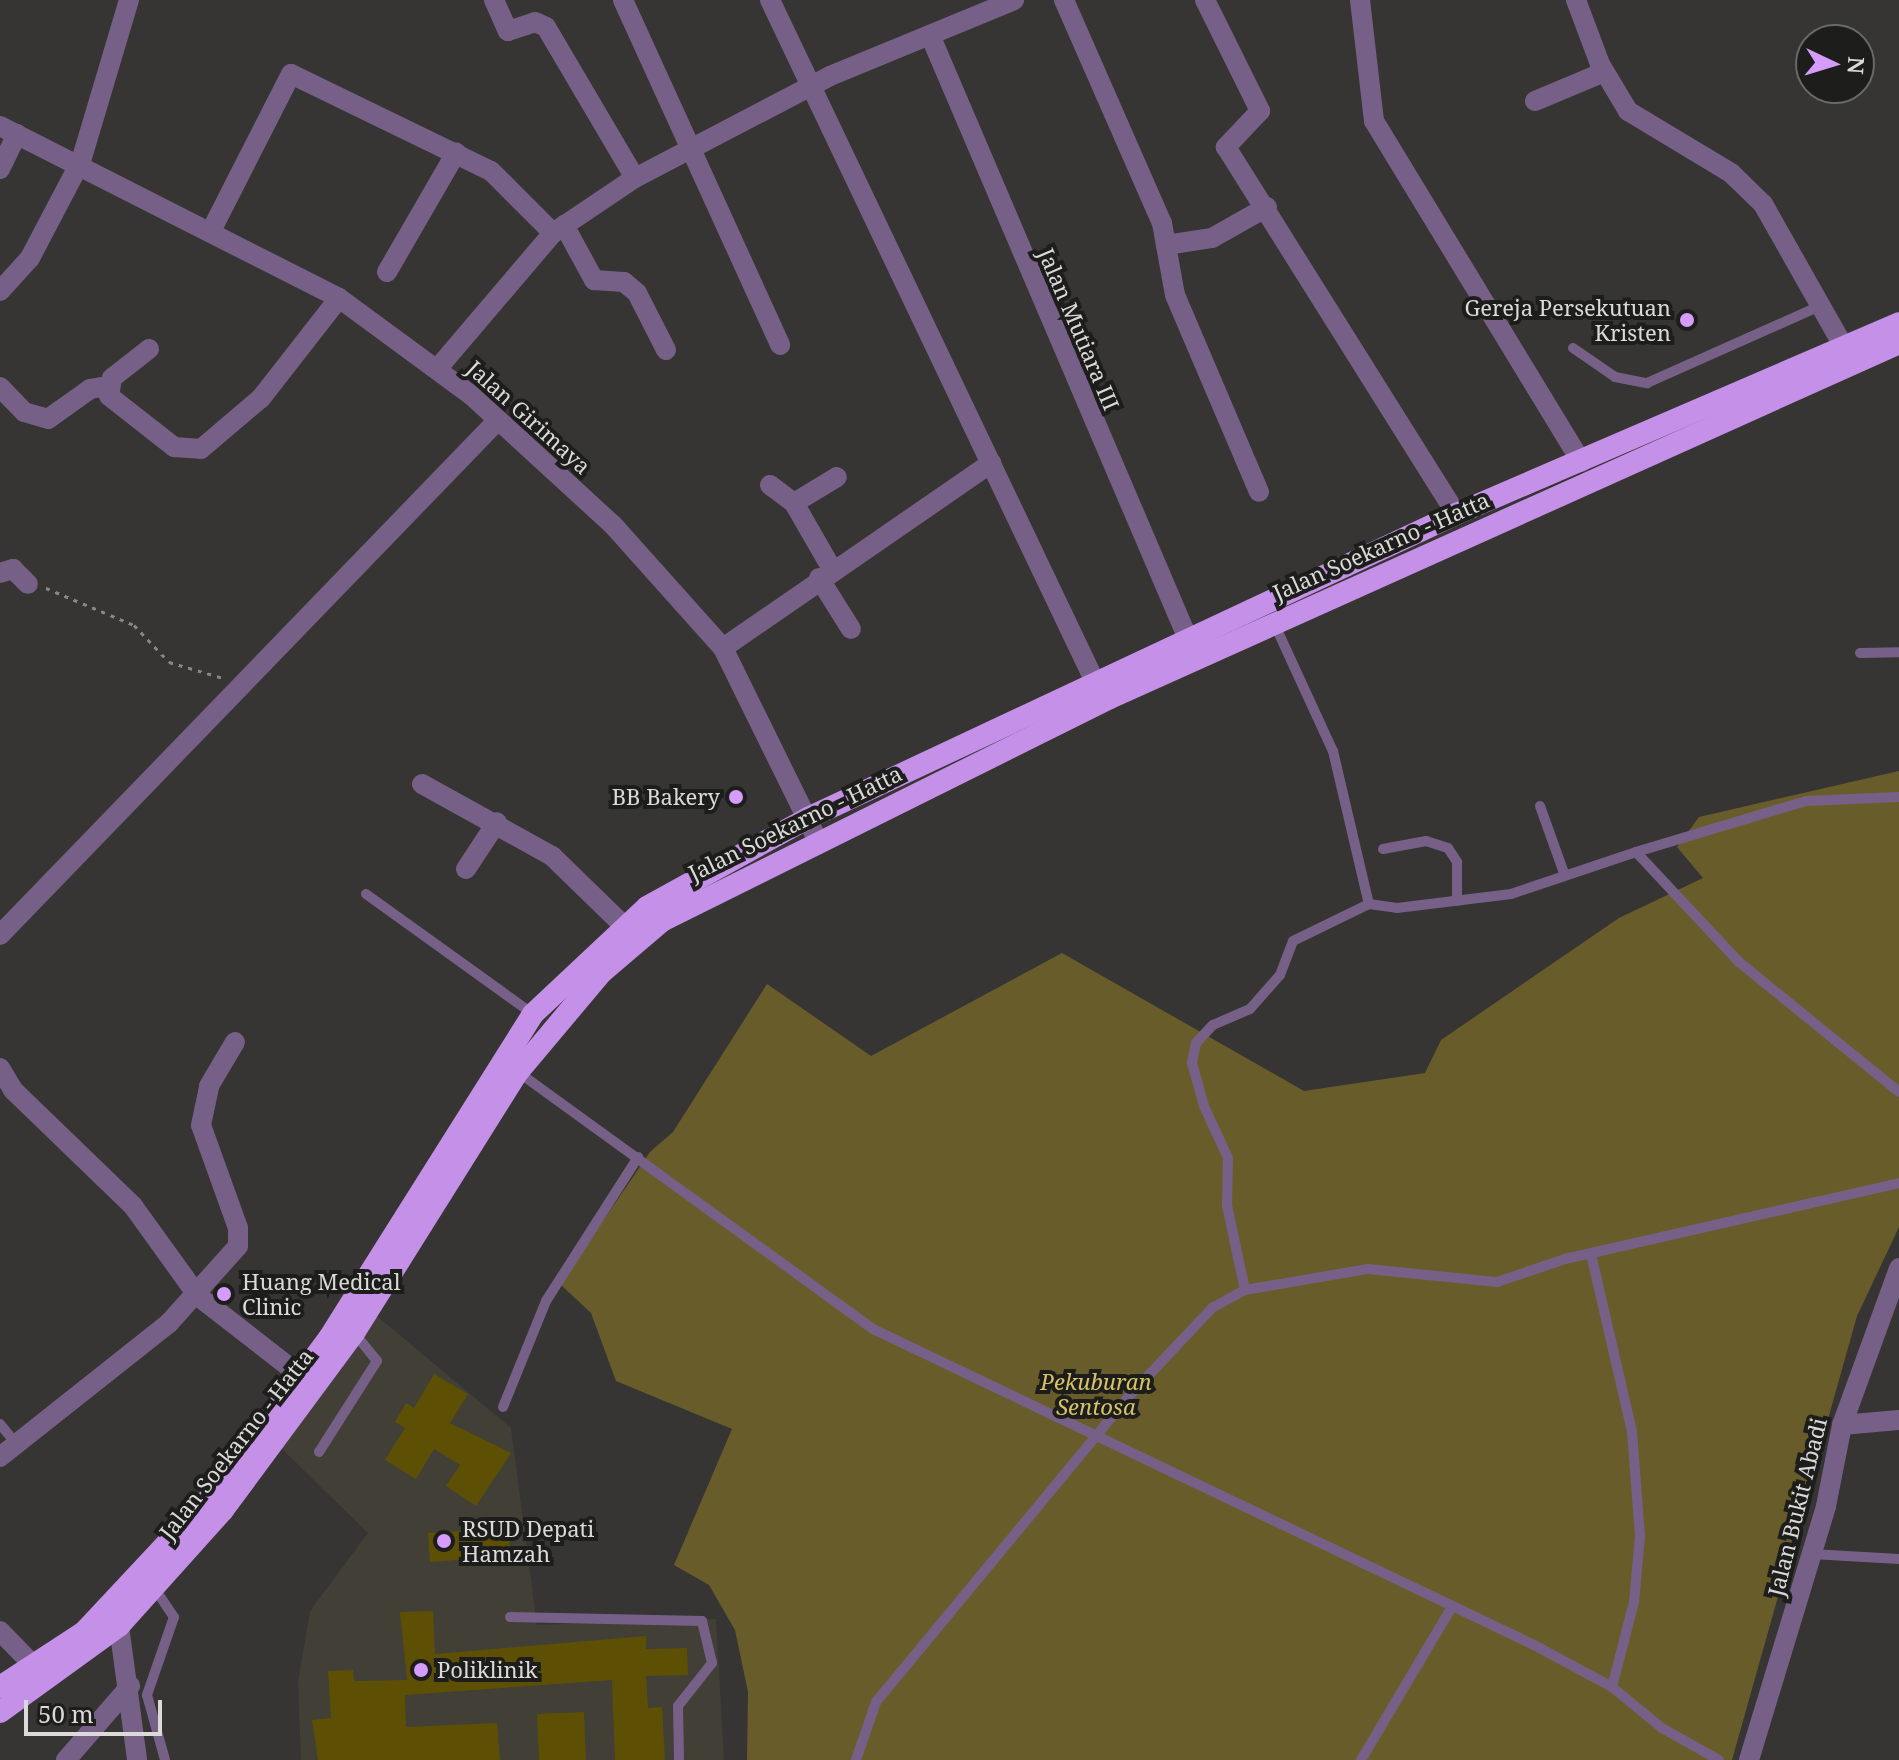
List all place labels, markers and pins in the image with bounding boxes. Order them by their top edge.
place label: Gereja Persekutuan Kristen [1464,294,1671,346]
marker: Gereja Persekutuan Kristen [1678,311,1696,329]
place label: BB Bakery [612,784,720,810]
marker: BB Bakery [727,788,745,806]
place label: Huang Medical Clinic [242,1268,401,1320]
marker: Huang Medical Clinic [213,1283,235,1305]
place label: RSUD Depati Hamzah [462,1515,594,1566]
marker: RSUD Depati Hamzah [433,1530,455,1552]
place label: Poliklinik [437,1657,538,1683]
marker: Poliklinik [412,1661,430,1679]

